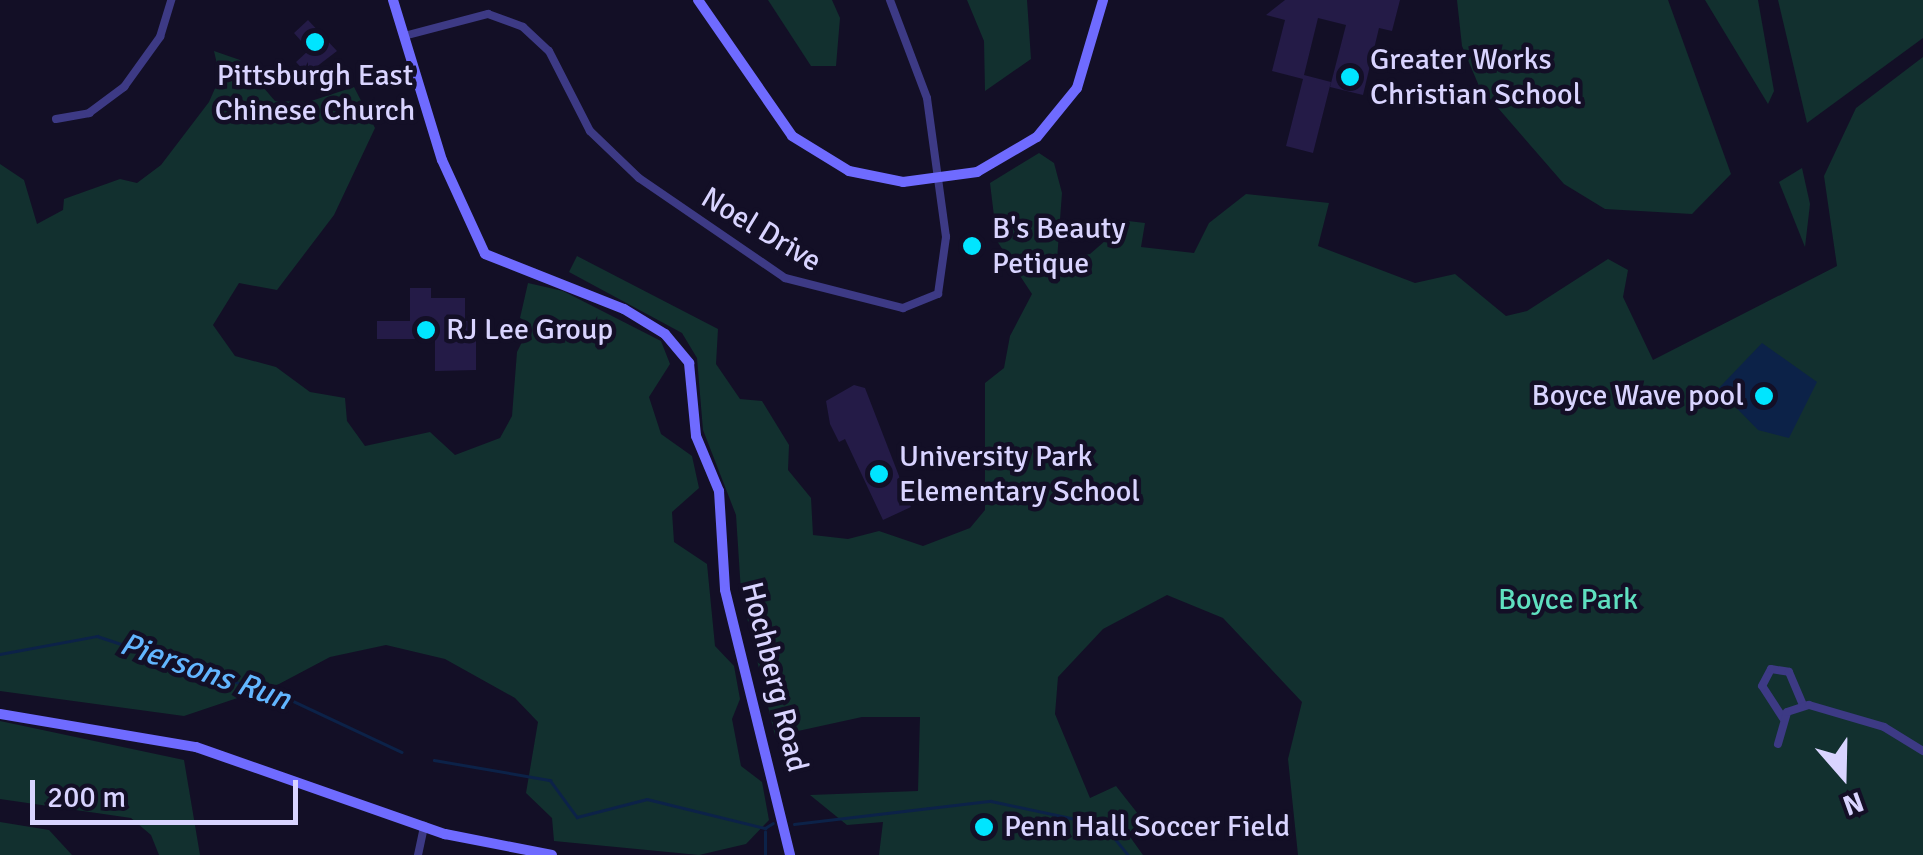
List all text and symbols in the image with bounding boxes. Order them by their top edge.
marker: Pittsburgh East Chinese Church [304,31,326,53]
place label: Greater Works Christian School [1370,42,1581,112]
place label: Pittsburgh East Chinese Church [215,58,415,128]
marker: Greater Works Christian School [1339,66,1361,88]
street label: Noel Drive [695,180,827,280]
place label: B's Beauty Petique [992,211,1125,282]
marker: B's Beauty Petique [961,235,983,257]
place label: RJ Lee Group [446,312,613,348]
marker: RJ Lee Group [415,319,437,341]
place label: Boyce Wave pool [1532,378,1744,414]
marker: Boyce Wave pool [1753,385,1775,407]
place label: University Park Elementary School [899,439,1140,510]
marker: University Park Elementary School [868,463,890,485]
street label: Hochberg Road [733,578,815,776]
park label: Boyce Park [1498,582,1638,618]
water label: Piersons Run [115,625,295,719]
north arrow [1793,725,1893,825]
scale bar [35,760,302,822]
text: 200 m [47,779,126,816]
text: N [1838,784,1868,822]
place label: Penn Hall Soccer Field [1004,809,1290,845]
marker: Penn Hall Soccer Field [973,816,995,838]

